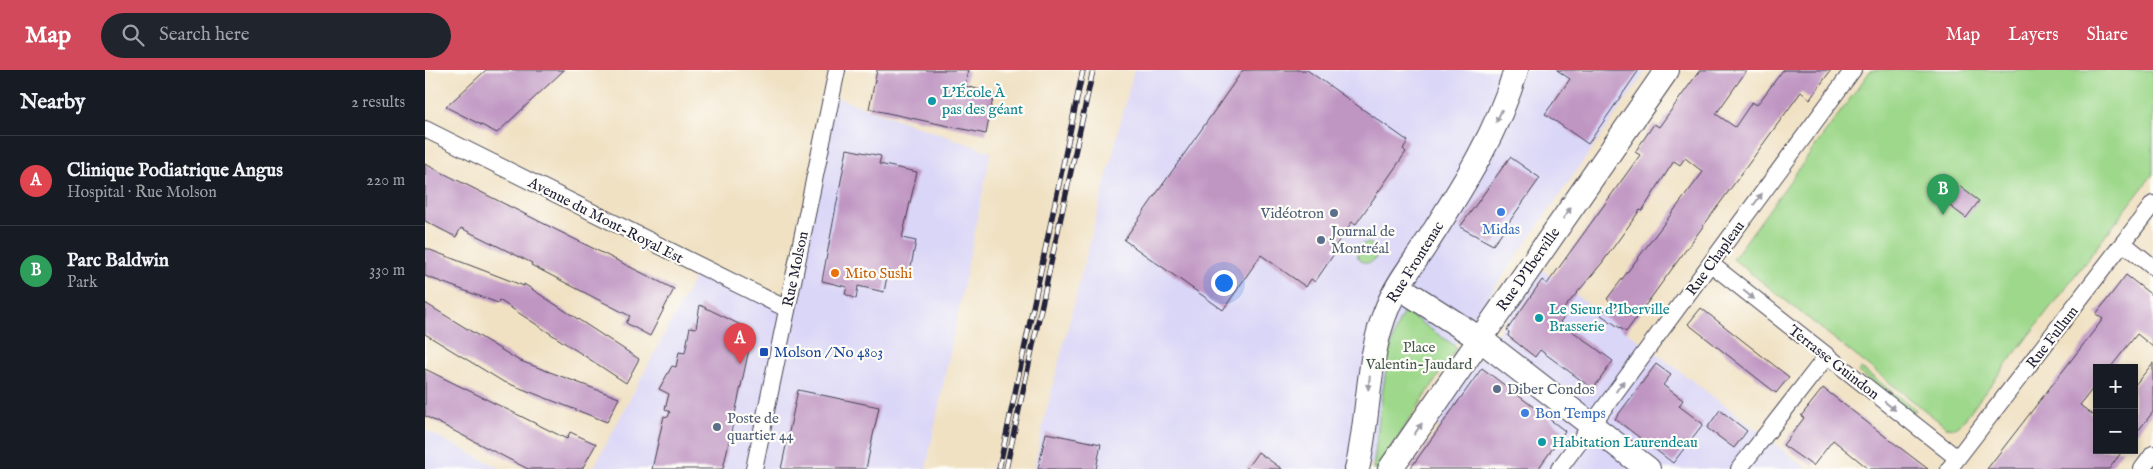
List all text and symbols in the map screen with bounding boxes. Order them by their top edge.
search box [101,13,451,58]
text: Map [25,20,71,51]
icon: search [119,21,147,49]
text: Search here [159,23,250,47]
text: Map [1946,24,1980,47]
text: Layers [2008,24,2059,47]
text: Share [2087,24,2128,47]
place label: L'École À pas des géant [942,83,1023,119]
text: Nearby [20,89,85,116]
text: 2 results [351,93,405,113]
marker: L'École À pas des géant [926,95,938,107]
one-way arrow [1495,109,1503,123]
text: Clinique Podiatrique Angus [67,159,283,183]
text: A [31,171,41,191]
text: 220 m [366,171,405,191]
street label: Avenue du Mont-Royal Est [524,173,686,268]
pin: B [1927,174,1959,215]
text: Hospital · Rue Molson [67,183,217,203]
one-way arrow [1753,193,1764,206]
place label: Vidéotron [1260,204,1324,223]
marker: Midas [1495,206,1507,218]
one-way arrow [1562,206,1572,220]
marker: Vidéotron [1328,207,1340,219]
street label: Rue Chapleau [1682,217,1749,299]
street label: Rue Frontenac [1383,218,1448,307]
place label: Midas [1482,220,1520,239]
place label: Journal de Montréal [1329,222,1395,258]
street label: Rue D'Iberville [1493,224,1564,315]
street label: Rue Molson [778,230,813,309]
marker: Journal de Montréal [1315,234,1327,246]
text: Parc Baldwin [67,249,169,273]
text: B [31,261,41,281]
text: 330 m [369,261,405,281]
place label: Mito Sushi [845,264,912,283]
marker: Mito Sushi [829,267,841,279]
your location [1211,270,1237,296]
text: Park [67,273,97,293]
one-way arrow [1742,289,1755,300]
place label: Le Sieur d'Iberville Brasserie [1549,300,1670,336]
street label: Rue Fullum [2022,302,2083,372]
marker: Le Sieur d'Iberville Brasserie [1533,312,1545,324]
street label: Terrasse Guindon [1784,321,1883,404]
pin: A [724,323,756,364]
park label: Place Valentin-Jaudard [1365,338,1473,374]
place label: Molson / No 4803 [774,343,883,362]
marker: Molson / No 4803 [758,346,770,358]
map controls [2093,364,2138,454]
button: + [2093,364,2138,409]
one-way arrow [1365,375,1373,391]
place label: Diber Condos [1507,380,1595,399]
one-way arrow [1615,380,1626,393]
marker: Diber Condos [1491,383,1503,395]
one-way arrow [1883,401,1896,412]
place label: Bon Temps [1535,404,1606,423]
marker: Bon Temps [1519,407,1531,419]
place label: Poste de quartier 44 [727,409,794,445]
button: − [2093,409,2138,454]
marker: Poste de quartier 44 [711,421,723,433]
one-way arrow [1413,422,1423,436]
place label: Habitation Laurendeau [1552,433,1698,452]
marker: Habitation Laurendeau [1536,436,1548,448]

